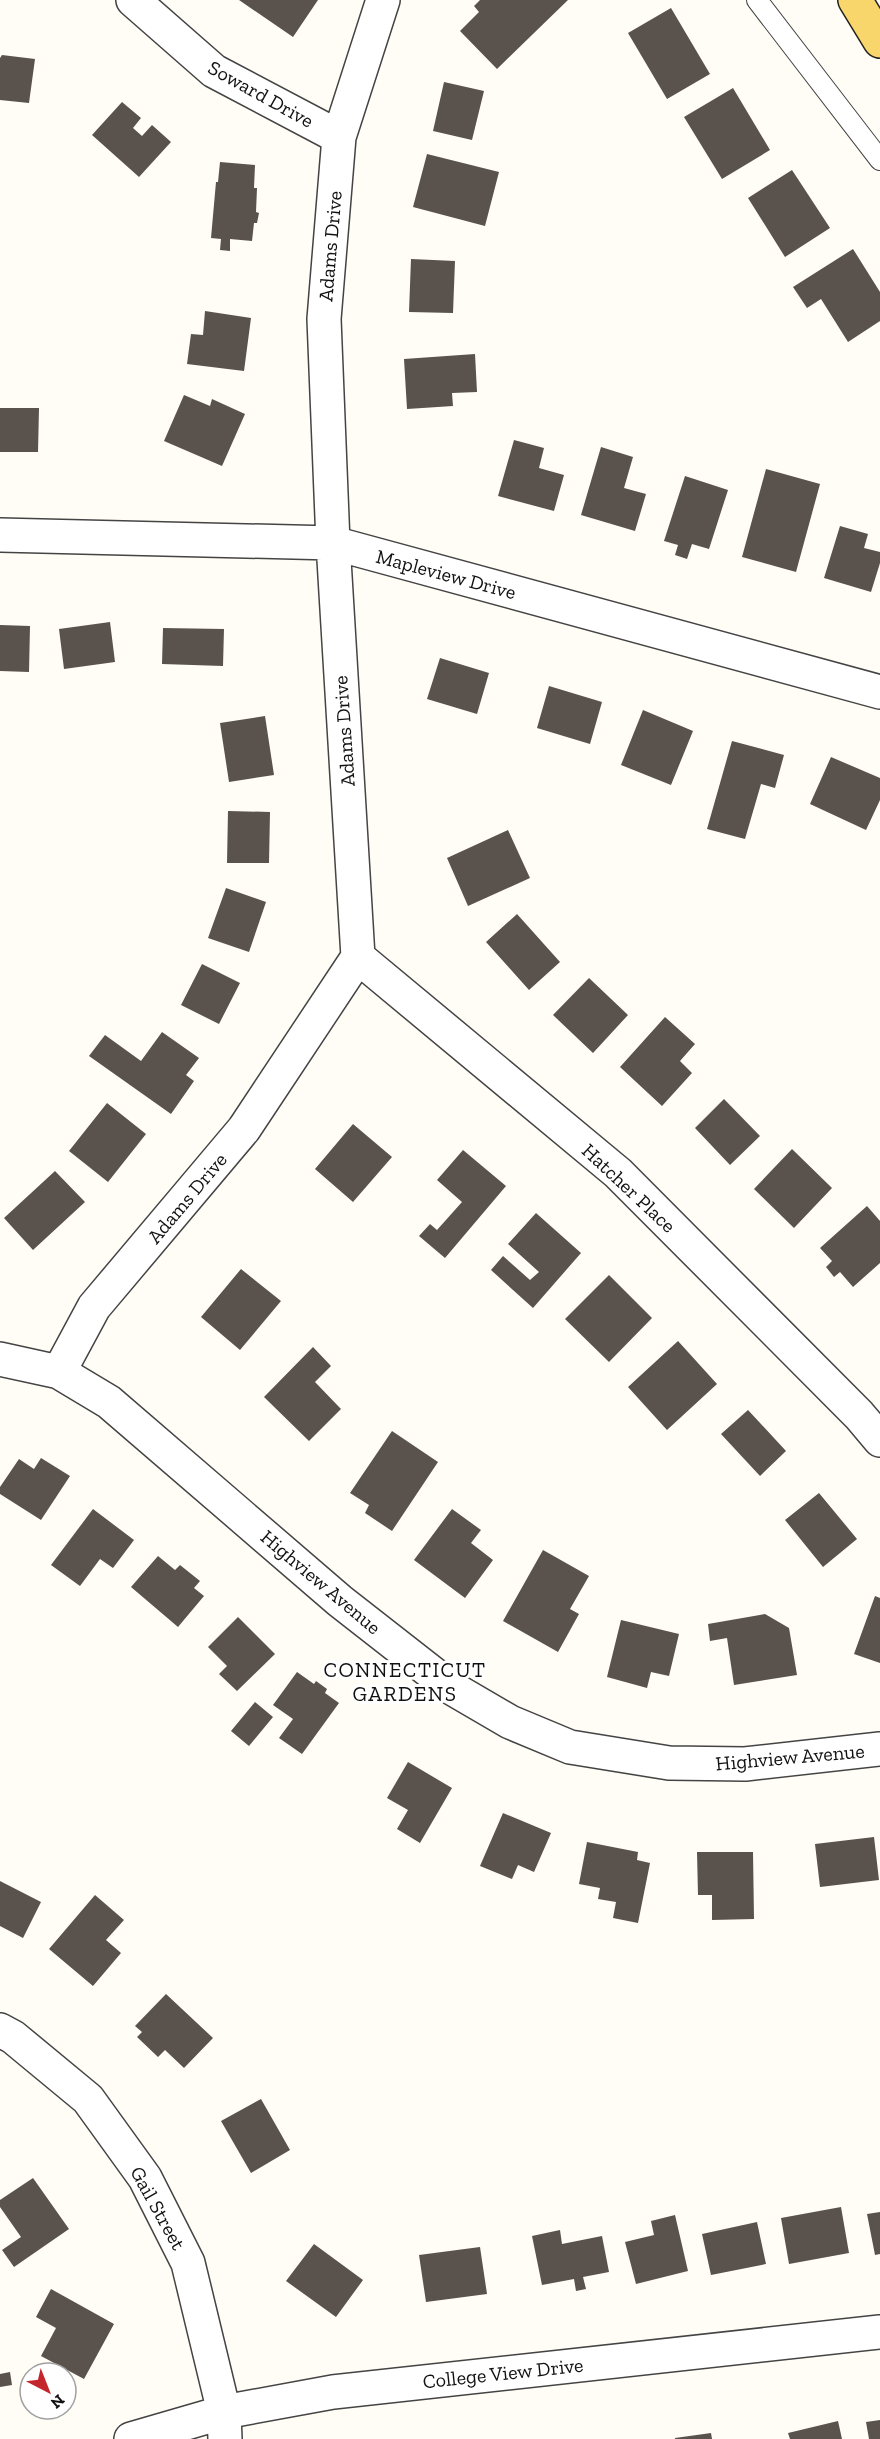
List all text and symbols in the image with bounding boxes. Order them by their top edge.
street label: Soward Drive [204,55,318,133]
street label: Adams Drive [313,190,347,302]
street label: Mapleview Drive [373,544,519,604]
street label: Adams Drive [328,675,360,787]
street label: Hatcher Place [577,1138,681,1238]
street label: Adams Drive [142,1148,232,1248]
street label: Highview Avenue [256,1525,386,1639]
district label: CONNECTICUT GARDENS [323,1657,487,1706]
street label: Highview Avenue [714,1739,866,1775]
street label: Gail Street [125,2162,191,2254]
street label: College View Drive [422,2353,584,2393]
north arrow [18,2361,78,2421]
text: N [47,2391,69,2413]

